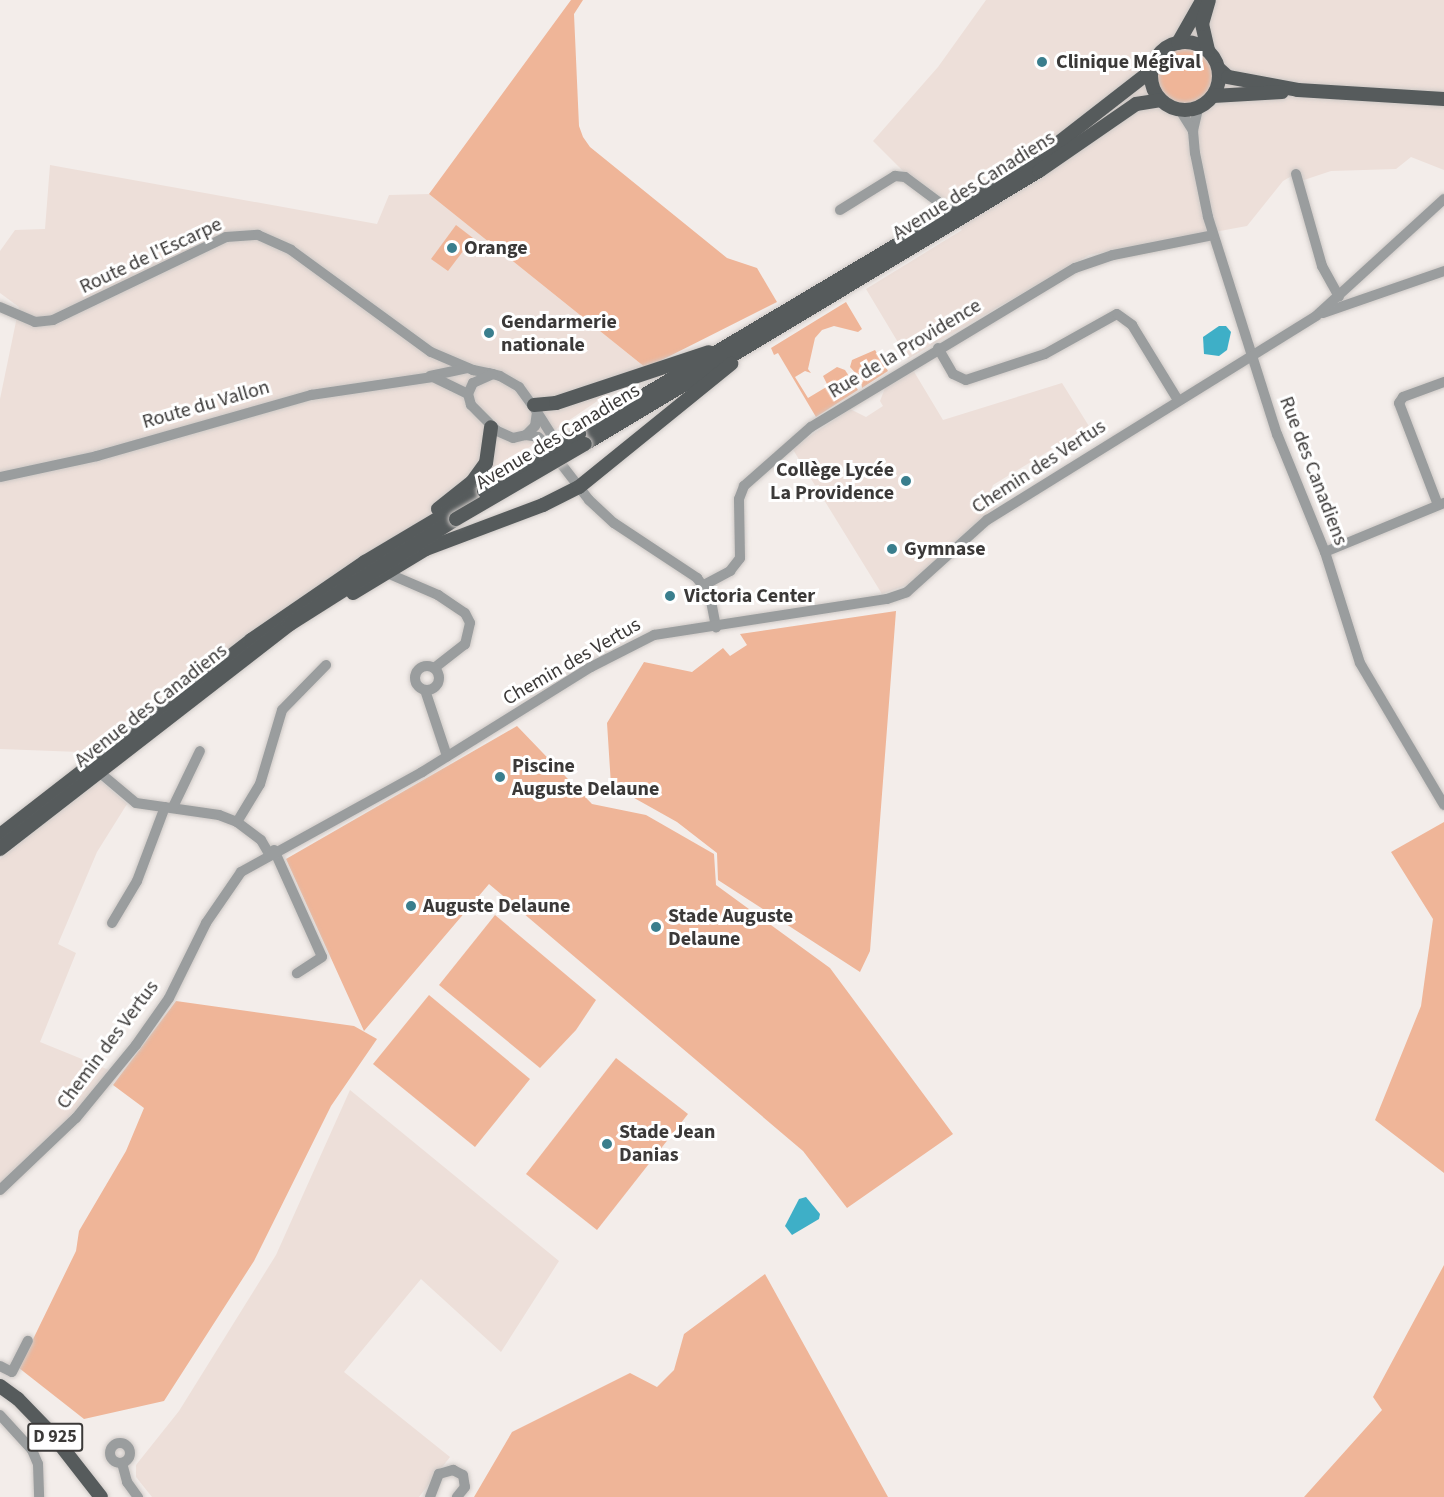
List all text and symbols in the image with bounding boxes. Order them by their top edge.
place label: Clinique Mégival [1056,50,1201,74]
marker: Clinique Mégival [1033,53,1051,71]
street label: Avenue des Canadiens [888,126,1060,246]
street label: Route de l'Escarpe [76,213,226,299]
place label: Orange [464,236,528,260]
marker: Orange [445,241,459,255]
street label: Rue de la Providence [824,294,986,404]
place label: Gendarmerie nationale [501,310,617,357]
marker: Gendarmerie nationale [482,326,496,340]
street label: Route du Vallon [140,375,272,435]
street label: Avenue des Canadiens [472,379,644,495]
street label: Rue des Canadiens [1274,393,1352,549]
street label: Chemin des Vertus [967,415,1111,519]
place label: Collège Lycée La Providence [770,458,894,505]
marker: Collège Lycée La Providence [899,474,913,488]
place label: Gymnase [904,537,986,561]
marker: Gymnase [885,542,899,556]
place label: Victoria Center [684,584,815,608]
marker: Victoria Center [661,587,679,605]
street label: Chemin des Vertus [499,613,645,711]
street label: Avenue des Canadiens [70,639,232,773]
place label: Piscine Auguste Delaune [512,754,659,801]
marker: Piscine Auguste Delaune [493,770,507,784]
place label: Auguste Delaune [423,894,570,918]
marker: Auguste Delaune [404,899,418,913]
place label: Stade Auguste Delaune [668,904,793,951]
marker: Stade Auguste Delaune [649,920,663,934]
street label: Chemin des Vertus [52,976,164,1114]
place label: Stade Jean Danias [619,1120,715,1167]
marker: Stade Jean Danias [600,1137,614,1151]
road number: D 925 [26,1422,84,1452]

